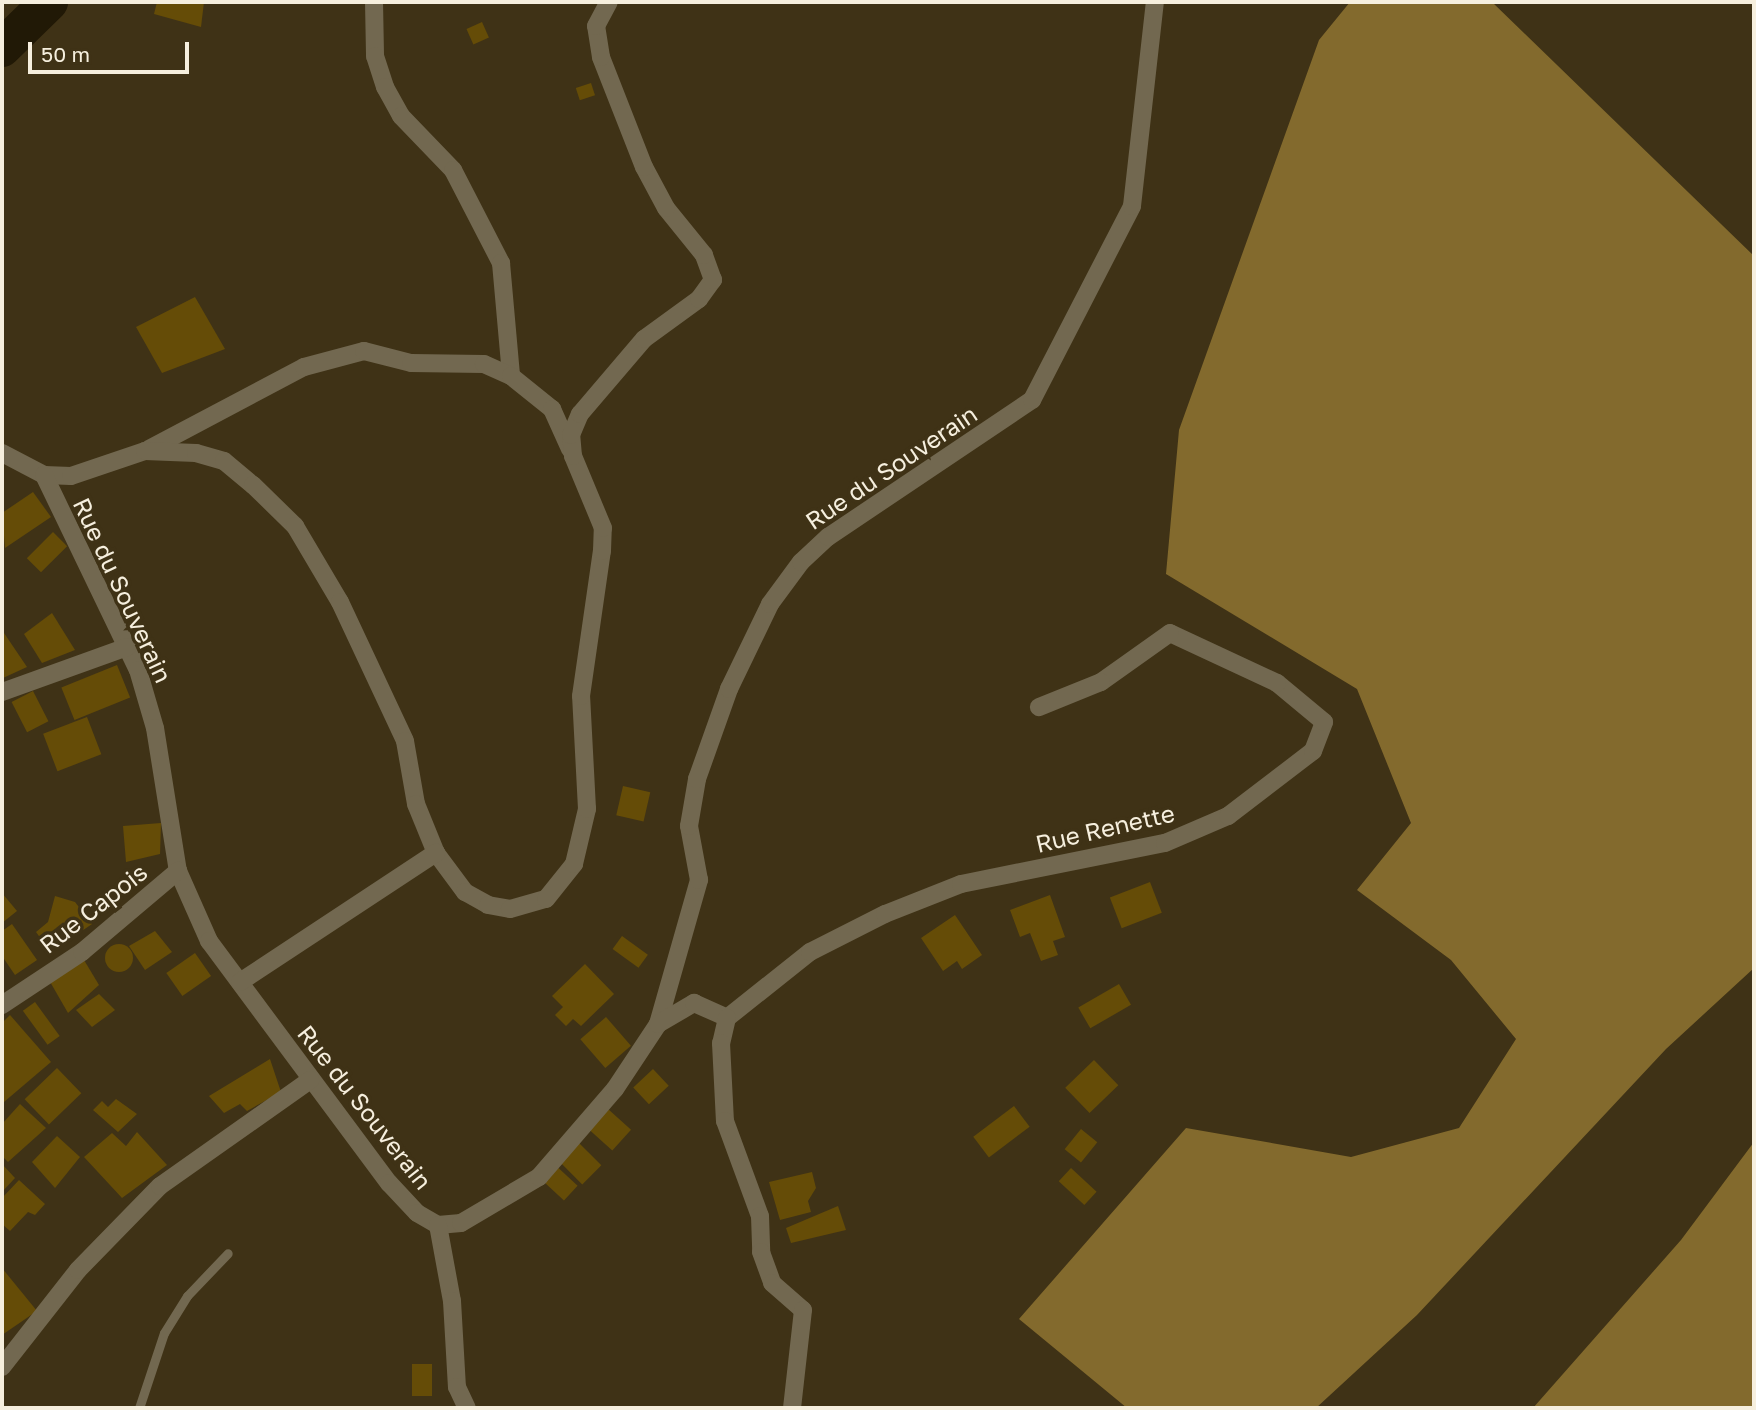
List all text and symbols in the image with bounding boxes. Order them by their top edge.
scale bar [32,28,192,72]
text: 50 m [41,41,90,67]
street label: Rue du Souverain [800,399,982,535]
street label: Rue du Souverain [68,493,178,687]
street label: Rue Renette [1033,798,1177,858]
street label: Rue Capois [34,857,152,959]
street label: Rue du Souverain [292,1019,438,1195]

